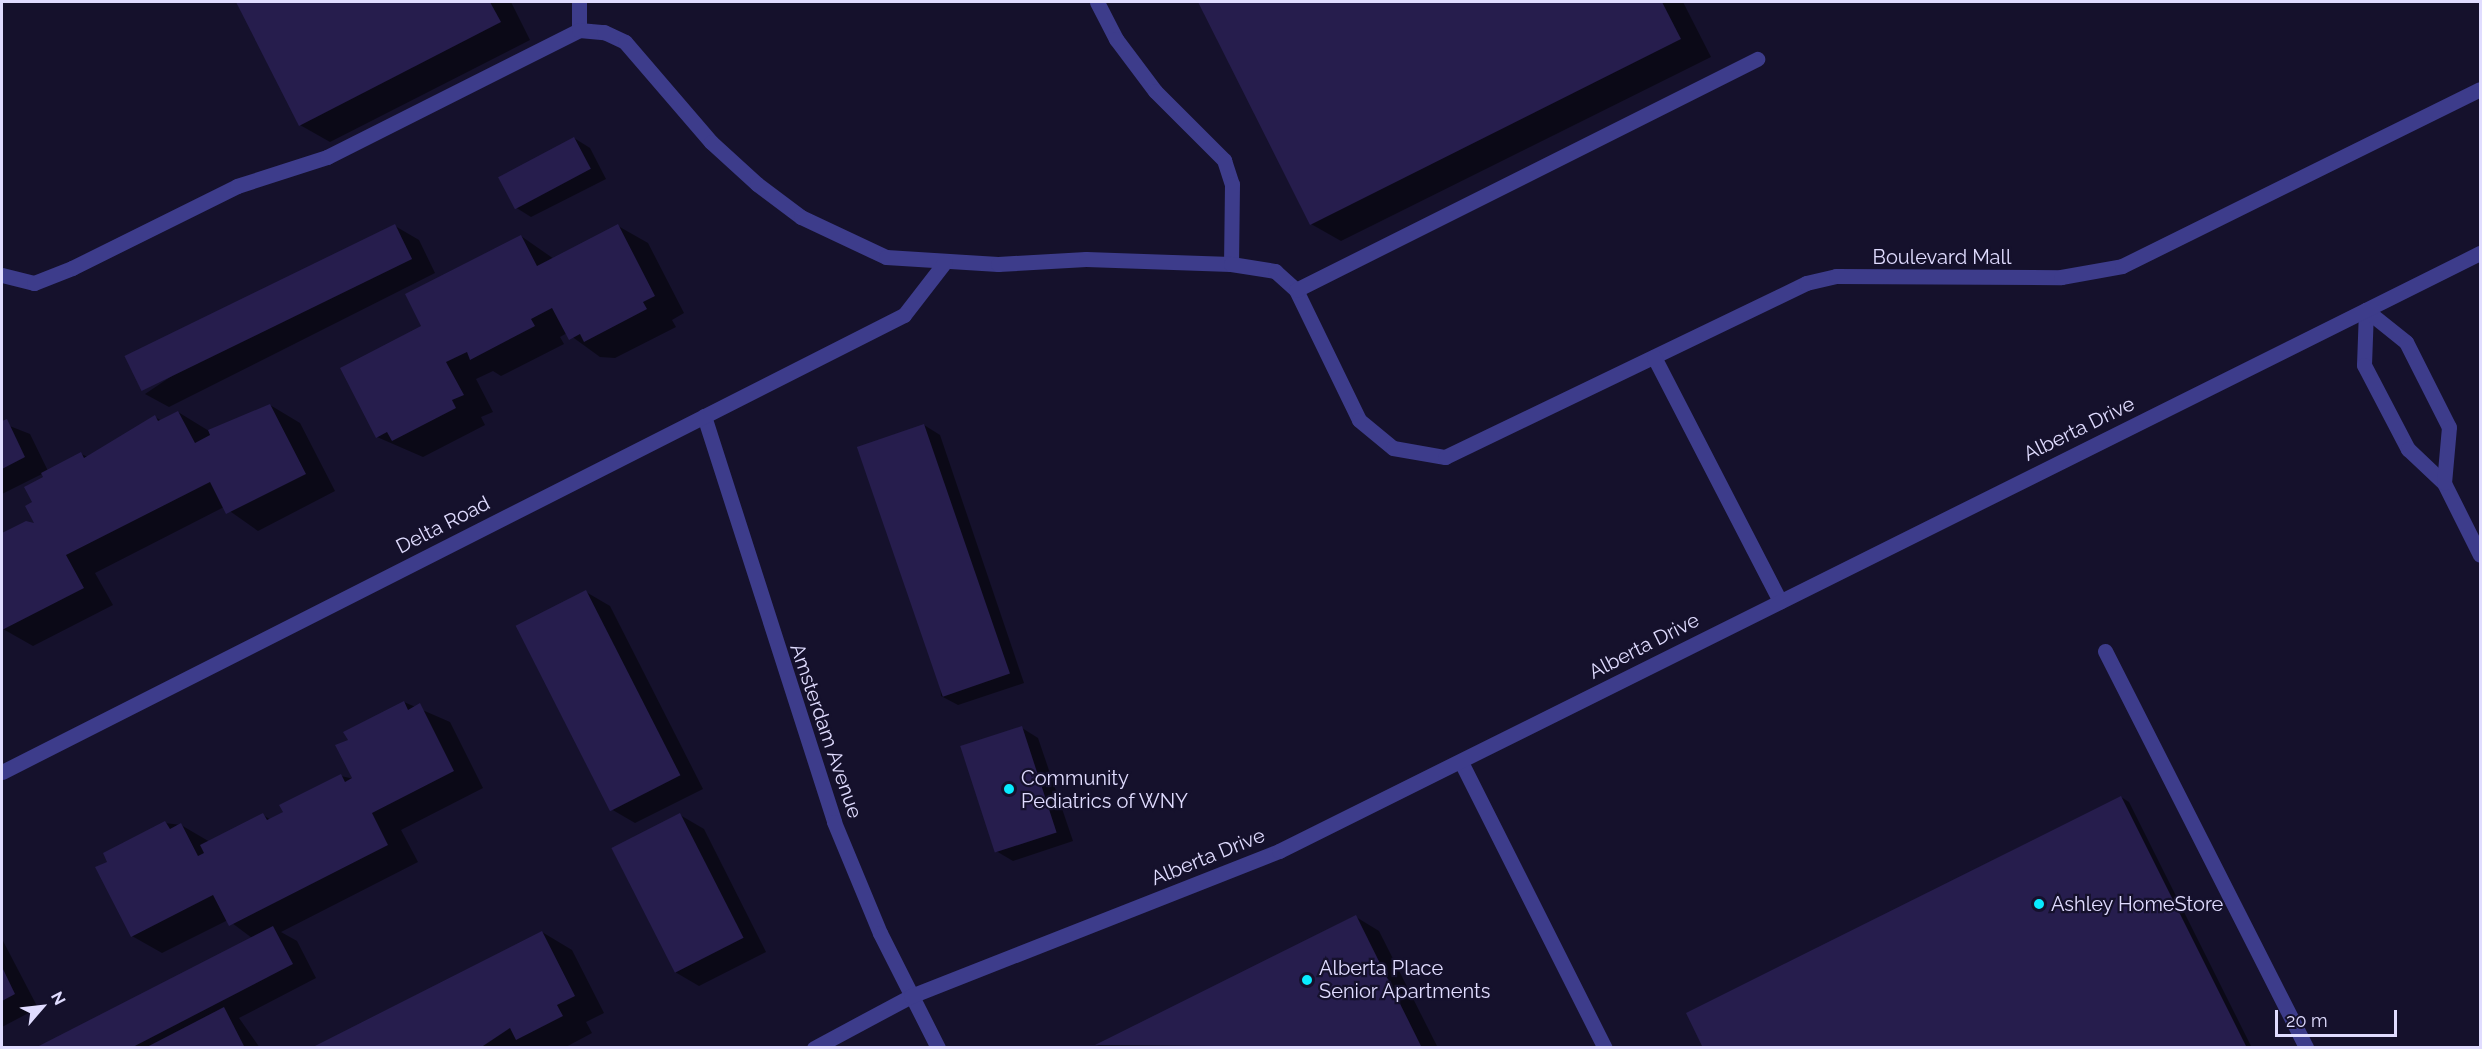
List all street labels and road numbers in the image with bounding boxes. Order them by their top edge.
street label: Boulevard Mall [1873,245,2011,269]
street label: Alberta Drive [2020,392,2138,466]
street label: Delta Road [392,491,494,559]
street label: Alberta Drive [1585,608,1703,684]
street label: Amsterdam Avenue [785,640,867,822]
street label: Alberta Drive [1148,823,1268,891]

